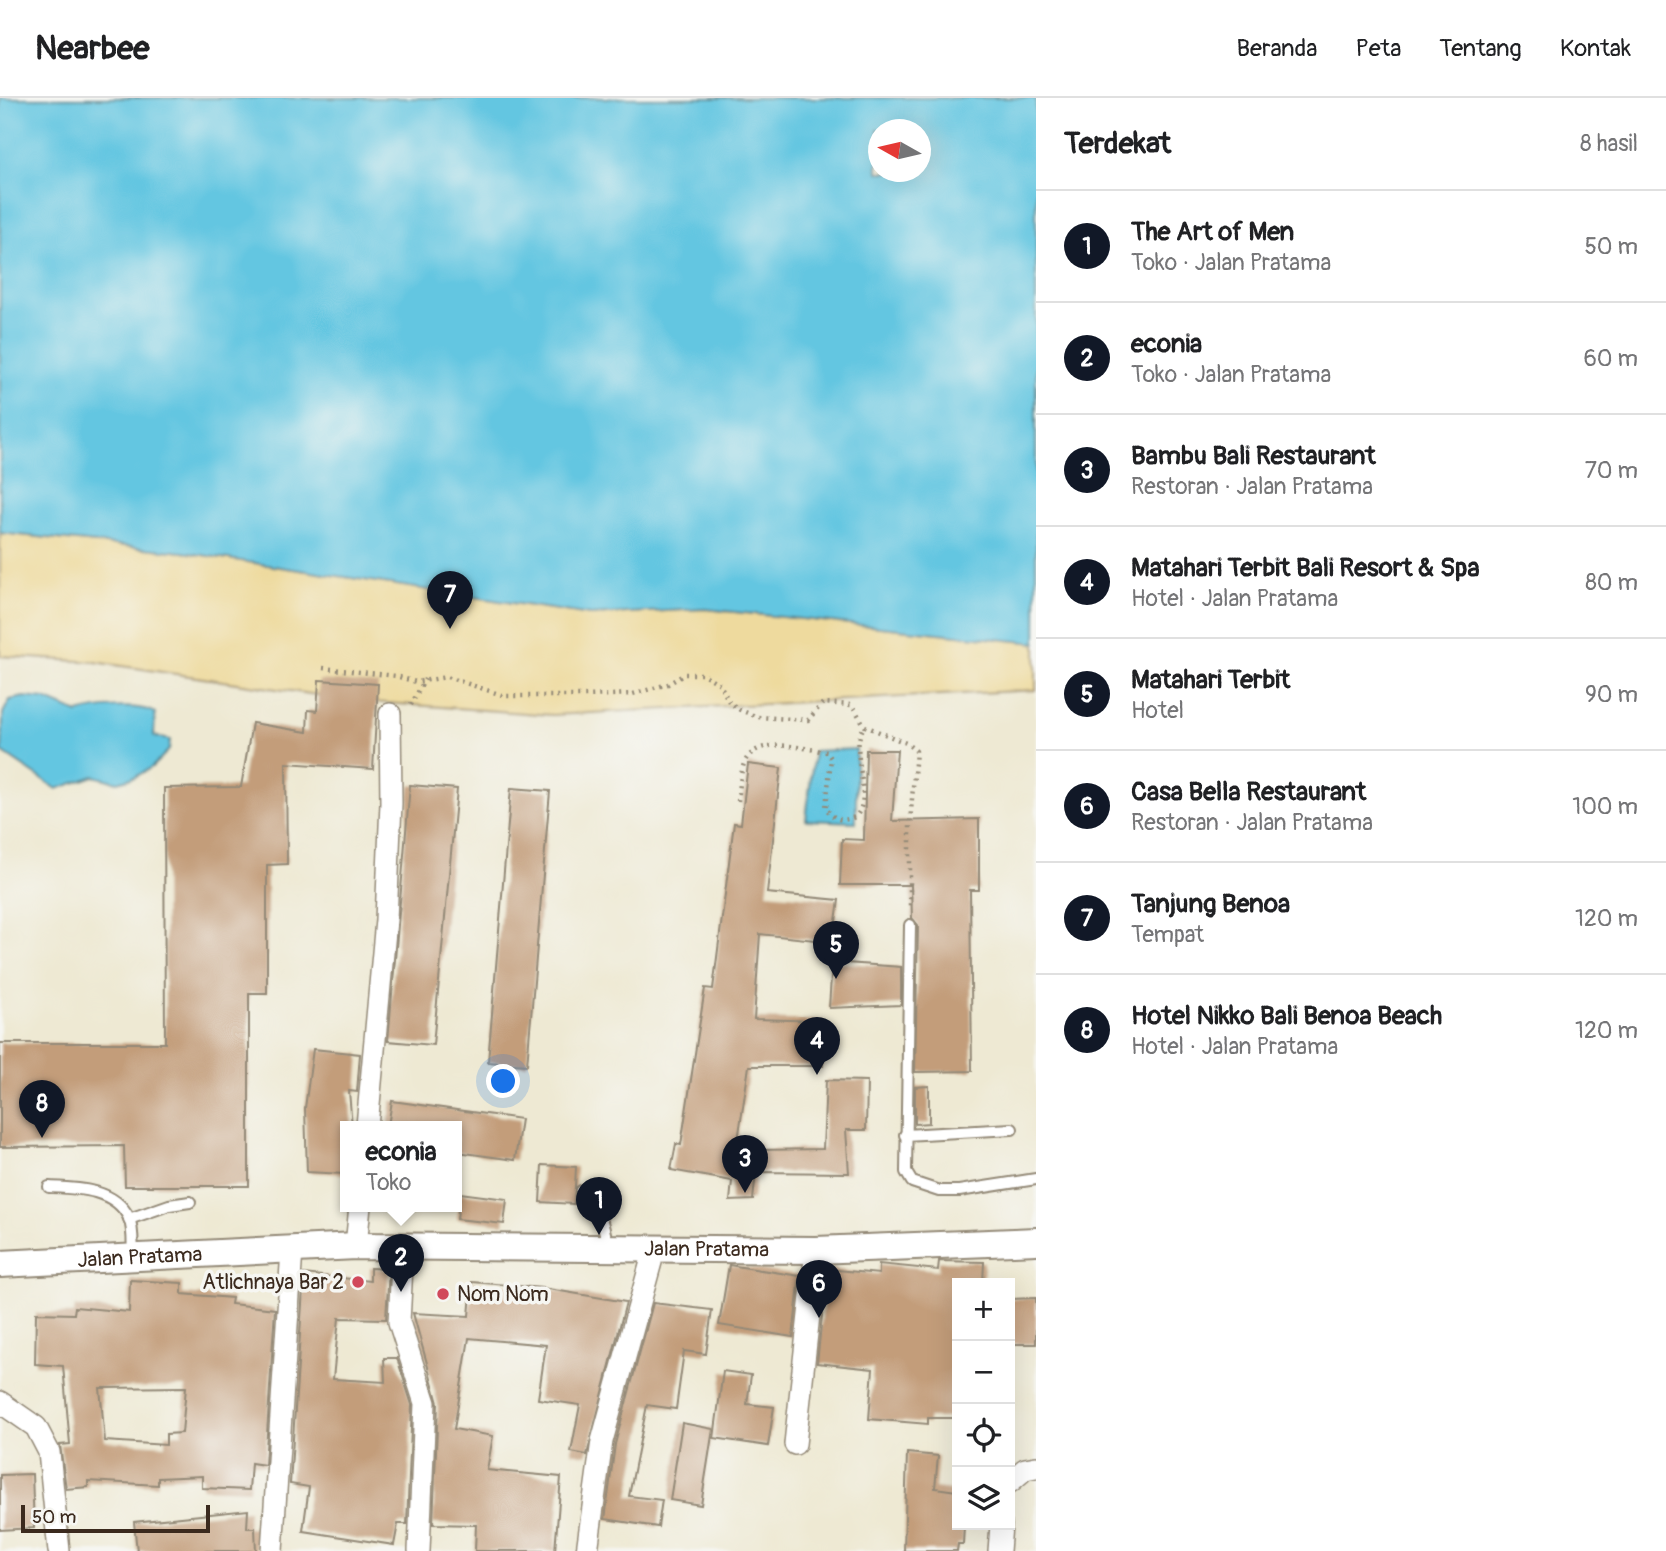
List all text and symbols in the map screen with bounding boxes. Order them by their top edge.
text: Nearbee [35,28,149,69]
text: Beranda [1236,34,1317,63]
text: Peta [1355,34,1401,63]
text: Tentang [1439,34,1522,63]
text: Kontak [1560,34,1631,63]
north arrow [868,119,931,182]
text: Terdekat [1064,125,1171,162]
text: 8 hasil [1580,129,1638,158]
text: The Art of Men [1131,216,1294,248]
text: 1 [1083,232,1092,261]
text: 50 m [1584,232,1638,261]
text: Toko · Jalan Pratama [1131,248,1331,277]
text: econia [1131,328,1202,360]
text: 2 [1081,344,1093,373]
text: 60 m [1583,344,1638,373]
text: Toko · Jalan Pratama [1131,360,1331,389]
text: Bambu Bali Restaurant [1131,440,1376,472]
text: 3 [1081,456,1093,485]
text: 70 m [1585,456,1638,485]
text: Restoran · Jalan Pratama [1131,472,1373,501]
text: Matahari Terbit Bali Resort & Spa [1131,552,1479,584]
text: 4 [1080,568,1094,597]
text: 80 m [1585,568,1638,597]
pin: 7 [427,571,473,629]
text: Hotel · Jalan Pratama [1131,584,1338,613]
text: Matahari Terbit [1131,664,1290,696]
text: 5 [1081,680,1093,709]
text: 90 m [1585,680,1638,709]
text: Hotel [1131,696,1184,725]
text: Casa Bella Restaurant [1131,776,1366,808]
text: 6 [1080,792,1094,821]
text: 100 m [1572,792,1638,821]
text: Restoran · Jalan Pratama [1131,808,1373,837]
text: Tanjung Benoa [1131,888,1290,920]
text: 7 [1081,904,1093,933]
text: 120 m [1575,904,1638,933]
text: Tempat [1131,920,1204,949]
pin: 5 [813,921,859,979]
text: Hotel Nikko Bali Benoa Beach [1131,1000,1442,1032]
text: 8 [1081,1016,1093,1045]
text: 120 m [1575,1016,1638,1045]
pin: 4 [794,1017,840,1075]
text: Hotel · Jalan Pratama [1131,1032,1338,1061]
your location [486,1064,520,1098]
pin: 8 [19,1080,65,1138]
popup [340,1121,462,1212]
pin: 3 [722,1135,768,1193]
text: econia [365,1136,437,1168]
text: Toko [365,1168,411,1197]
pin: 1 [576,1177,622,1235]
pin: 2 [378,1234,424,1292]
street label: Jalan Pratama [644,1235,769,1263]
street label: Jalan Pratama [77,1240,203,1274]
pin: 6 [796,1260,842,1318]
place label: Atlichnaya Bar 2 [202,1269,344,1296]
marker: Atlichnaya Bar 2 [350,1274,366,1290]
map controls [952,1278,1015,1530]
button: + [952,1278,1015,1341]
place label: Nom Nom [457,1281,549,1308]
marker: Nom Nom [435,1286,451,1302]
button: − [952,1341,1015,1404]
button: locate [952,1404,1015,1467]
button: layers [952,1467,1015,1530]
scale bar [21,1502,210,1534]
text: 50 m [32,1505,76,1529]

